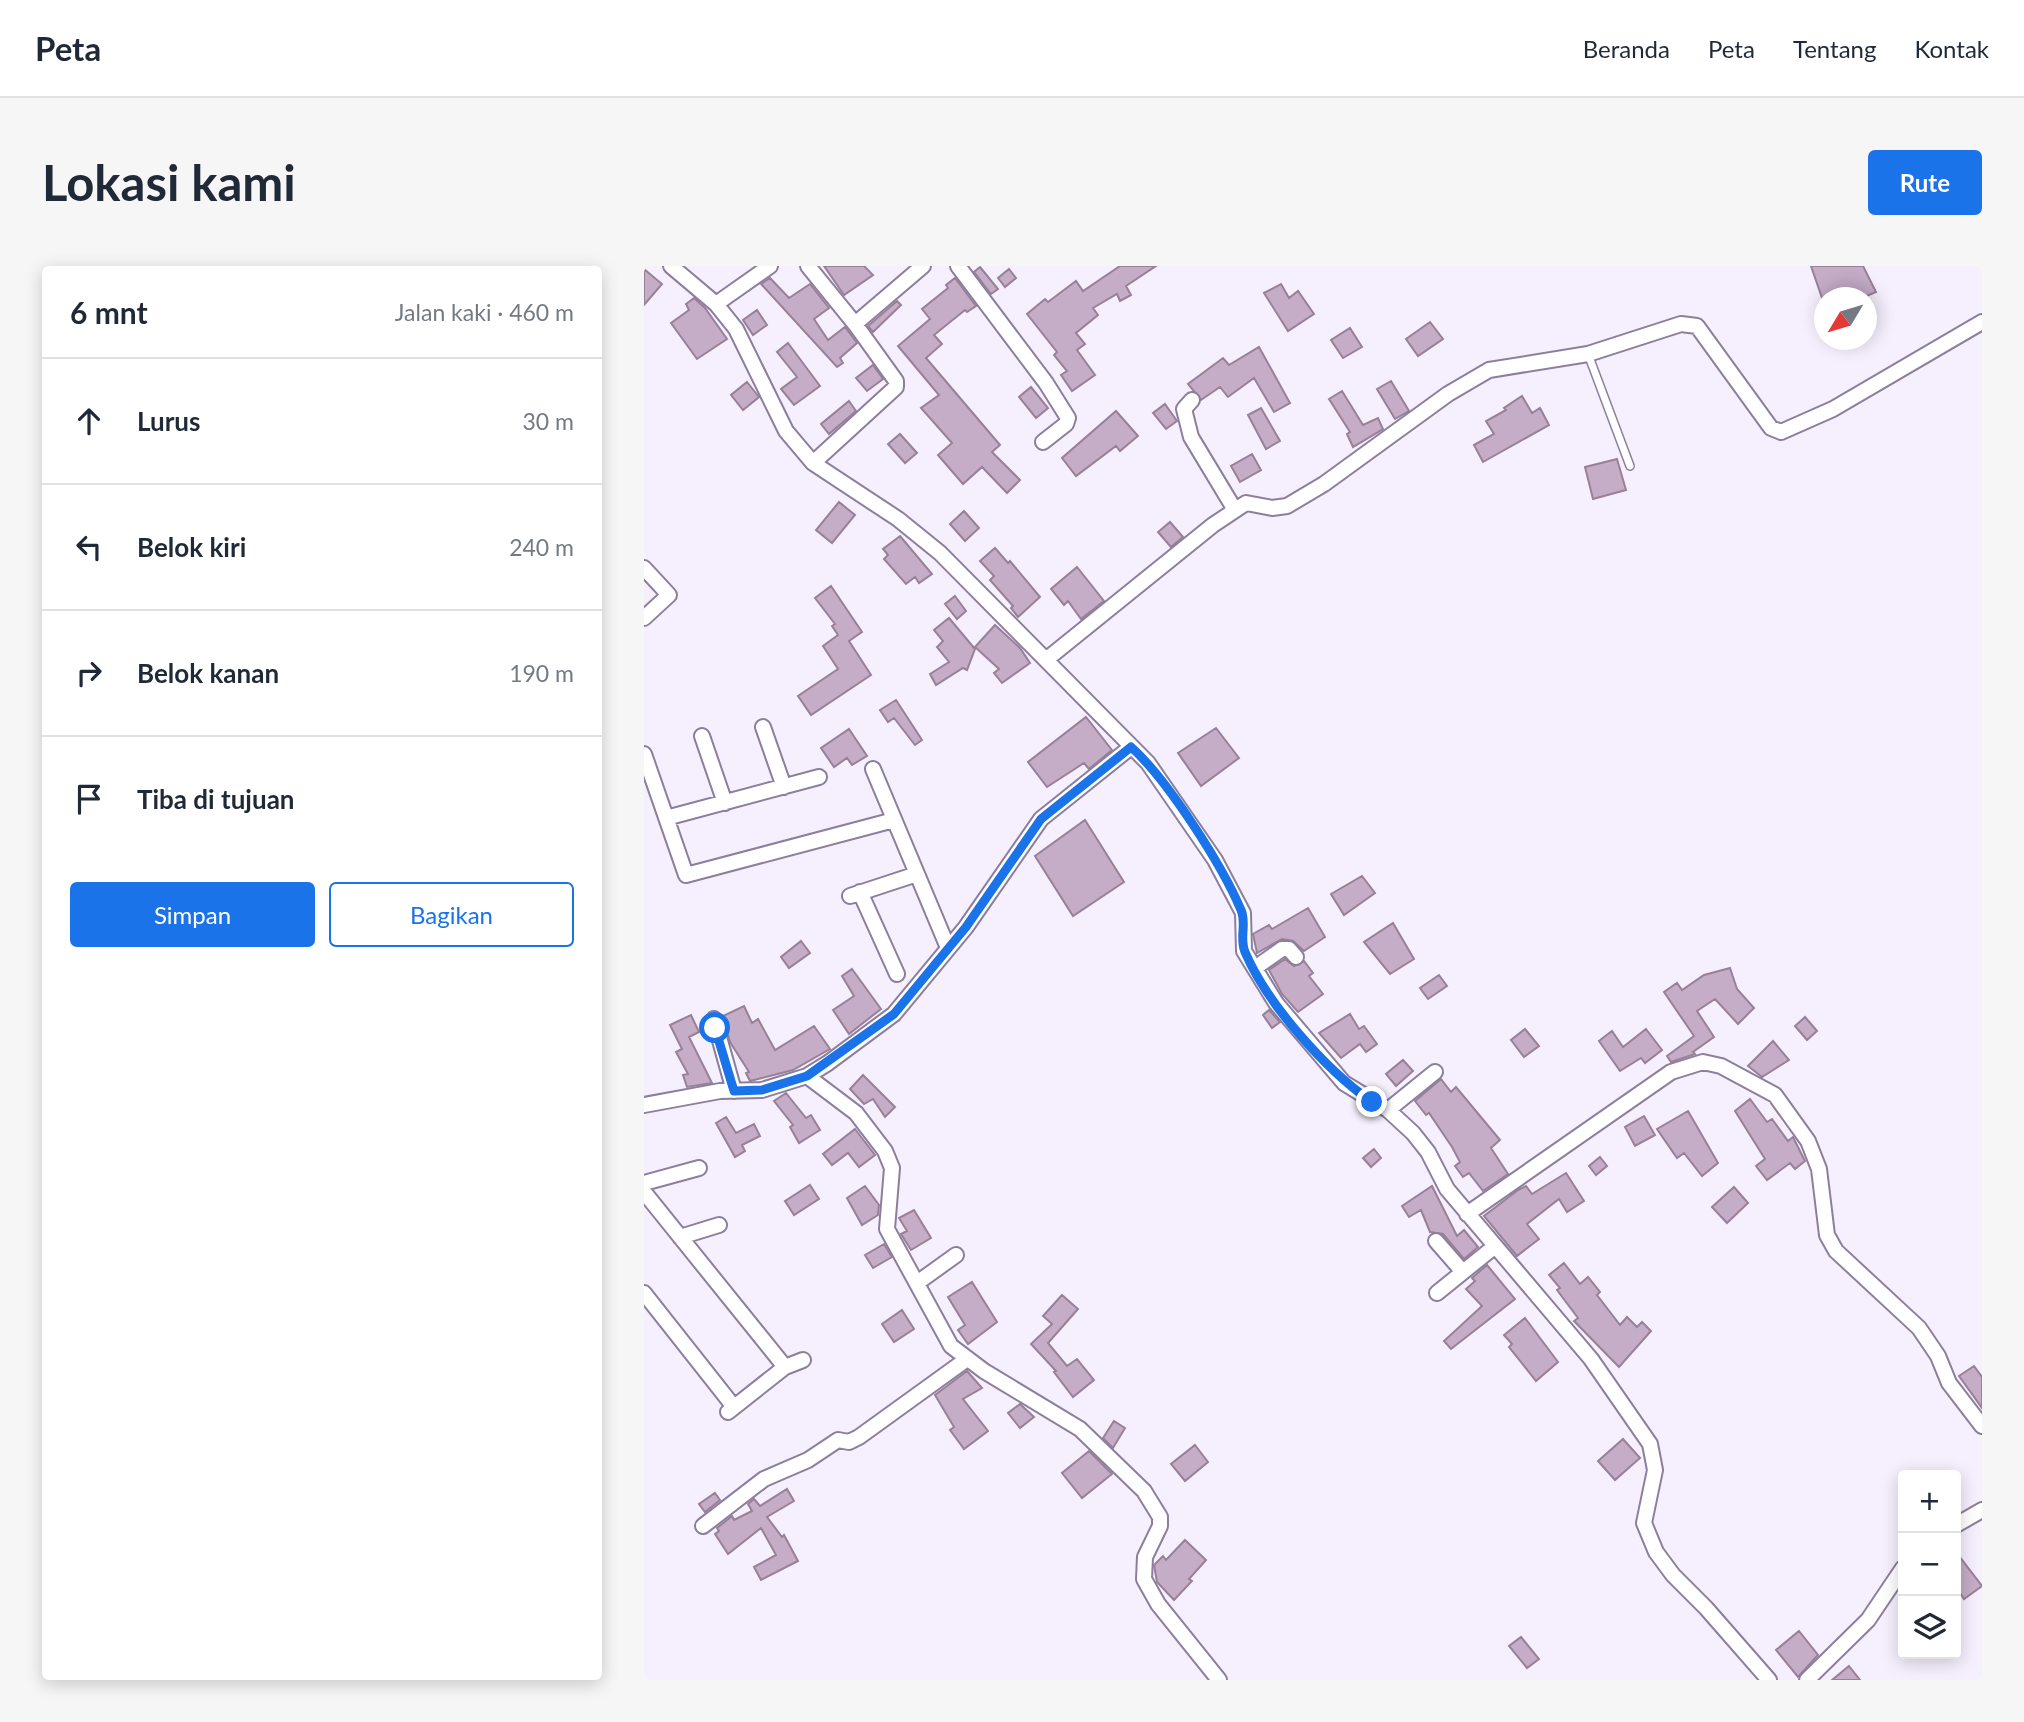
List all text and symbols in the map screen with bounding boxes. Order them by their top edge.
text: Peta [35,28,101,68]
text: Beranda [1583,34,1670,63]
text: Peta [1708,34,1755,63]
text: Tentang [1793,34,1876,63]
text: Kontak [1914,34,1989,63]
button: Rute [1868,150,1982,215]
text: Lokasi kami [42,153,296,211]
north arrow [1814,287,1877,350]
text: 6 mnt [70,294,148,330]
text: Jalan kaki · 460 m [395,298,574,326]
icon: ahead [70,402,108,440]
text: Lurus [137,405,200,437]
text: 30 m [523,407,574,435]
icon: left [70,528,108,566]
text: Belok kiri [137,531,246,563]
text: 240 m [509,533,574,561]
icon: right [70,654,108,692]
text: Belok kanan [137,657,279,689]
text: 190 m [509,659,574,687]
icon: arrive [70,780,108,818]
text: Tiba di tujuan [137,783,295,815]
button: Simpan [70,882,315,947]
button: Bagikan [329,882,574,947]
route start [699,1012,730,1043]
route end [1356,1086,1387,1117]
map controls [1898,1470,1961,1659]
button: + [1898,1470,1961,1533]
button: − [1898,1533,1961,1596]
button: layers [1898,1596,1961,1659]

